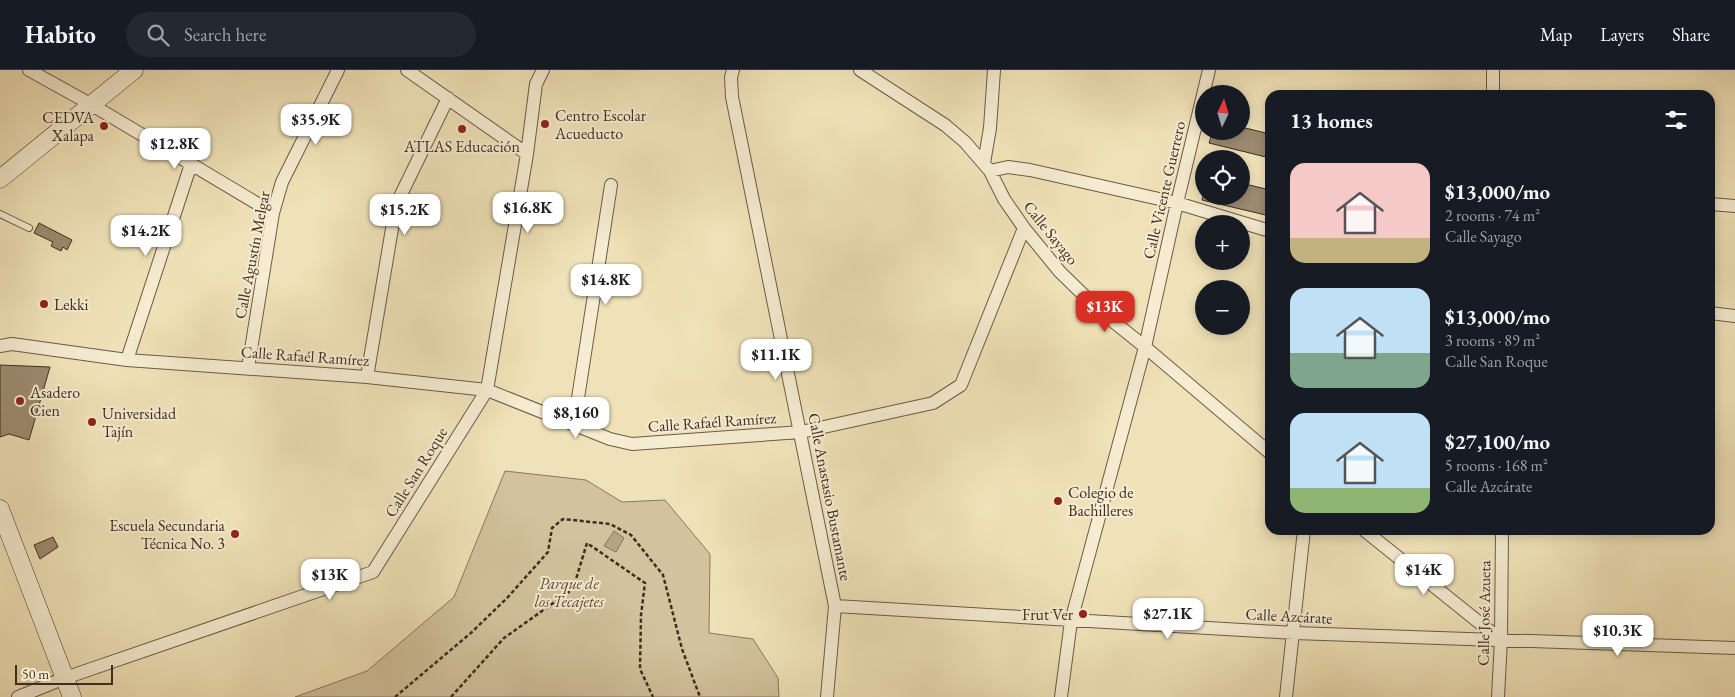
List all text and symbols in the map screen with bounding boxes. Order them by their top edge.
search box [126,12,476,57]
text: Habito [25,19,96,50]
icon: search [144,21,172,49]
text: Search here [184,22,266,47]
text: Map [1540,23,1572,46]
text: Layers [1600,23,1644,46]
text: Share [1672,23,1710,46]
north arrow [1195,85,1250,140]
map controls [1195,85,1250,335]
pin: $35.9K [275,104,357,146]
place label: Centro Escolar Acueducto [554,105,647,144]
icon: filters [1662,106,1690,134]
place label: CEDVA Xalapa [42,107,95,146]
text: 13 homes [1290,107,1373,134]
text: $35.9K [292,109,340,130]
marker: Centro Escolar Acueducto [539,118,551,130]
street label: Calle Vicente Guerrero [1138,119,1190,261]
marker: CEDVA Xalapa [98,120,110,132]
marker: ATLAS Educación [456,123,468,135]
pin: $12.8K [134,128,216,170]
text: $12.8K [151,133,199,154]
place label: ATLAS Educación [403,136,521,157]
button: locate [1195,150,1250,205]
text: $13,000/mo [1445,178,1550,205]
icon: home [1330,183,1390,243]
street label: Calle Agustín Melgar [229,189,275,321]
pin: $16.8K [487,191,569,234]
pin: $15.2K [364,194,446,236]
text: $16.8K [504,197,552,218]
street label: Calle Sayago [1019,197,1083,269]
text: $15.2K [381,199,429,220]
text: 2 rooms · 74 m² [1445,205,1540,226]
pin: $14.2K [105,214,187,257]
button: + [1195,215,1250,270]
text: $14.2K [122,220,170,241]
text: Calle Sayago [1445,226,1522,247]
pin: $14.8K [565,264,647,306]
text: $14.8K [582,269,630,290]
button: − [1195,280,1250,335]
pin: $13K [1075,290,1135,333]
place label: Lekki [54,294,89,315]
text: $13K [1087,296,1123,317]
marker: Lekki [38,298,50,310]
text: $13,000/mo [1445,303,1550,330]
icon: home [1330,308,1390,368]
text: 3 rooms · 89 m² [1445,330,1540,351]
pin: $11.1K [735,338,817,381]
street label: Calle Rafaél Ramírez [240,341,370,371]
text: $11.1K [752,344,800,365]
text: Calle San Roque [1445,351,1548,372]
place label: Asadero Cien [29,382,80,421]
marker: Asadero Cien [14,395,26,407]
pin: $8,160 [535,396,617,439]
text: $8,160 [553,402,599,423]
place label: Universidad Tajín [102,403,177,442]
street label: Calle Rafaél Ramírez [647,407,777,437]
street label: Calle Anastasio Bustamante [803,411,857,583]
marker: Universidad Tajín [86,416,98,428]
street label: Calle San Roque [380,423,452,521]
text: $27,100/mo [1445,428,1550,455]
icon: home [1330,433,1390,493]
text: 5 rooms · 168 m² [1445,455,1548,476]
text: Calle Azcárate [1445,476,1532,497]
place label: Colegio de Bachilleres [1068,482,1133,521]
marker: Colegio de Bachilleres [1052,495,1064,507]
place label: Escuela Secundaria Técnica No. 3 [109,515,226,554]
marker: Escuela Secundaria Técnica No. 3 [229,528,241,540]
pin: $14K [1394,554,1454,596]
pin: $13K [300,558,360,601]
text: $14K [1406,559,1442,580]
street label: Calle José Azueta [1473,559,1495,666]
text: $13K [312,564,348,585]
park label: Parque de los Tecajetes [534,573,604,612]
pin: $27.1K [1127,598,1209,640]
text: $27.1K [1144,603,1192,624]
street label: Calle Azcárate [1245,603,1333,629]
place label: Frut Ver [1022,604,1074,625]
marker: Frut Ver [1077,608,1089,620]
pin: $10.3K [1577,614,1659,657]
text: $10.3K [1594,620,1642,641]
scale bar [15,662,112,685]
text: 50 m [22,665,49,683]

